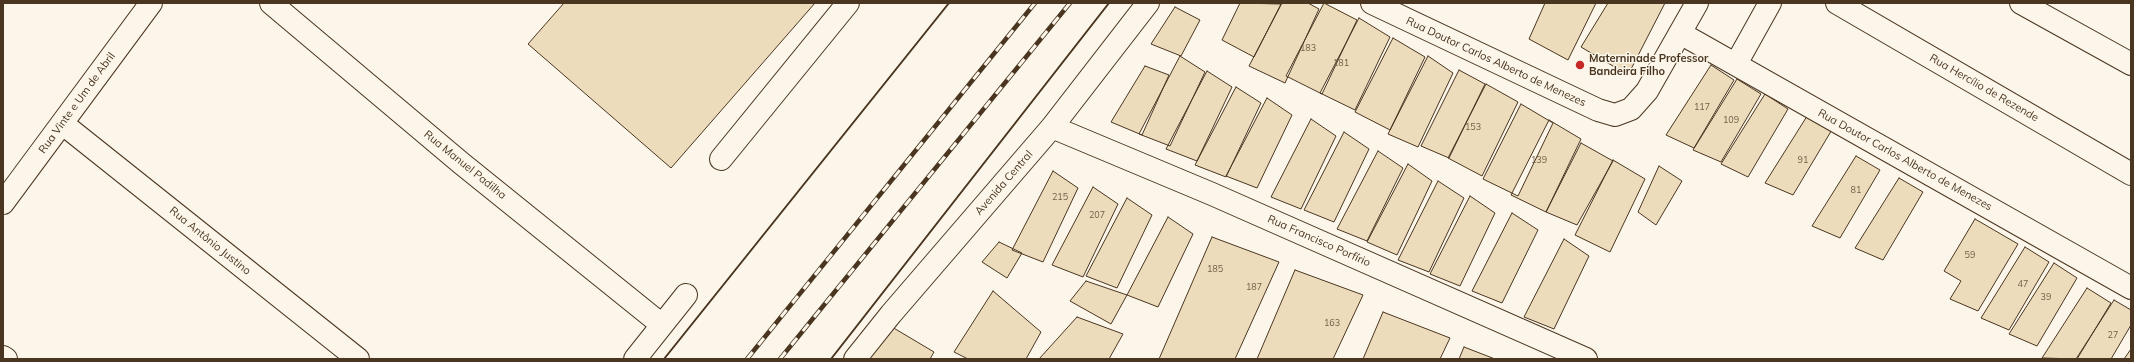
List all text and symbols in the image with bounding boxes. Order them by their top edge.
street label: Rua Doutor Carlos Alberto de Menezes [1404,14,1588,110]
house number: 183 [1300,43,1316,53]
street label: Rua Vinte e Um de Abril [36,50,118,156]
street label: Rua Hercílio de Rezende [1927,51,2041,125]
place label: Materninade Professor Bandeira Filho [1589,52,1708,78]
house number: 181 [1333,58,1349,68]
marker: Materninade Professor Bandeira Filho [1574,59,1586,71]
house number: 117 [1694,102,1710,112]
street label: Rua Doutor Carlos Alberto de Menezes [1816,106,1994,214]
house number: 109 [1723,115,1739,125]
house number: 153 [1465,122,1481,132]
street label: Rua Manuel Padilha [421,128,509,202]
street label: Avenida Central [972,148,1036,218]
house number: 139 [1531,155,1547,165]
house number: 91 [1798,155,1808,165]
house number: 81 [1851,185,1861,195]
house number: 215 [1052,192,1068,202]
street label: Rua Antônio Justino [167,204,253,278]
house number: 207 [1089,210,1105,220]
street label: Rua Francisco Porfírio [1266,212,1372,270]
house number: 59 [1965,250,1975,260]
house number: 185 [1207,264,1223,274]
house number: 47 [2018,279,2028,289]
house number: 187 [1246,282,1262,292]
house number: 39 [2041,292,2051,302]
house number: 163 [1324,318,1340,328]
house number: 27 [2108,330,2118,340]

